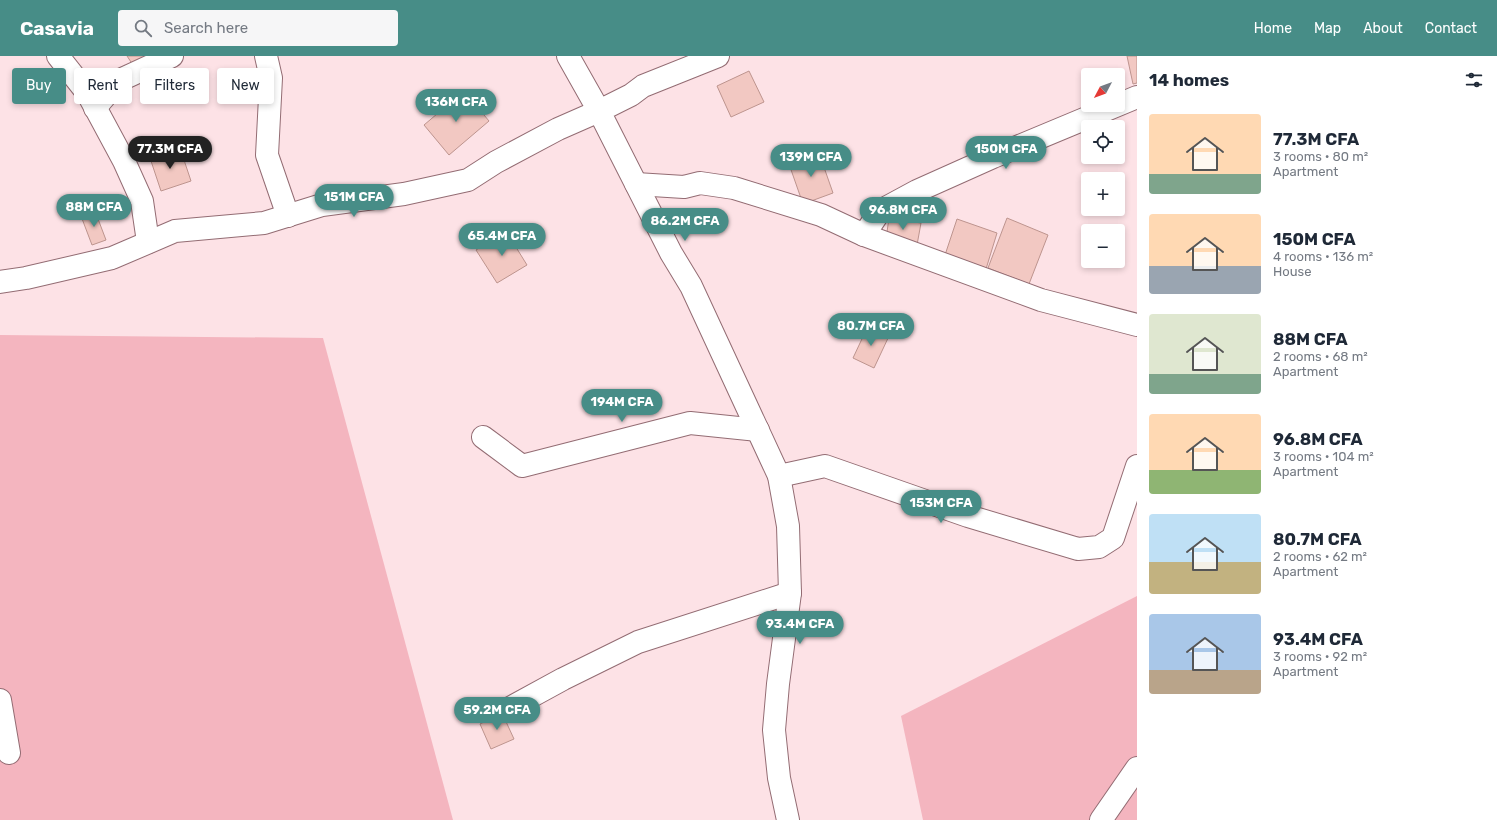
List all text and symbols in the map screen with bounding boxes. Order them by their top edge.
search box [118,10,398,46]
text: Casavia [20,17,94,40]
icon: search [132,17,154,39]
text: Search here [164,19,248,37]
text: Home [1254,20,1292,37]
text: Map [1314,20,1341,37]
text: About [1363,20,1403,37]
text: Contact [1425,20,1477,37]
chip: Buy [12,68,66,104]
chip: Rent [74,68,132,104]
chip: Filters [140,68,209,104]
chip: New [217,68,274,104]
north arrow [1081,68,1125,112]
map controls [1081,68,1125,268]
icon: filters [1463,69,1485,91]
text: 14 homes [1149,70,1229,90]
pin: 136M CFA [415,89,497,123]
text: 136M CFA [425,94,487,109]
button: locate [1081,120,1125,164]
text: 77.3M CFA [1273,129,1359,149]
icon: home [1181,130,1229,178]
pin: 77.3M CFA [124,136,216,170]
pin: 150M CFA [965,136,1047,170]
text: 77.3M CFA [137,141,203,156]
text: 150M CFA [974,141,1038,156]
pin: 139M CFA [770,144,852,178]
text: 139M CFA [780,149,842,164]
text: 3 rooms · 80 m² [1273,149,1368,164]
text: Apartment [1273,164,1338,179]
button: + [1081,172,1125,216]
pin: 151M CFA [313,184,395,218]
text: 151M CFA [324,189,384,204]
pin: 88M CFA [57,194,131,228]
pin: 96.8M CFA [857,197,949,231]
text: 88M CFA [65,199,123,214]
text: 96.8M CFA [869,202,937,217]
pin: 86.2M CFA [639,208,731,242]
text: 86.2M CFA [651,213,719,228]
pin: 65.4M CFA [456,223,548,257]
button: − [1081,224,1125,268]
text: 65.4M CFA [468,228,536,243]
text: 150M CFA [1273,229,1356,249]
icon: home [1181,230,1229,278]
text: 4 rooms · 136 m² [1273,249,1373,264]
text: House [1273,264,1311,279]
pin: 80.7M CFA [825,313,917,347]
text: 80.7M CFA [837,318,905,333]
text: 88M CFA [1273,329,1348,349]
icon: home [1181,330,1229,378]
text: 2 rooms · 68 m² [1273,349,1368,364]
text: Apartment [1273,364,1338,379]
pin: 194M CFA [581,389,663,423]
text: 194M CFA [590,394,654,409]
text: 96.8M CFA [1273,429,1363,449]
icon: home [1181,430,1229,478]
text: 3 rooms · 104 m² [1273,449,1374,464]
text: Apartment [1273,464,1338,479]
pin: 153M CFA [900,490,982,524]
text: 153M CFA [910,495,972,510]
text: 80.7M CFA [1273,529,1362,549]
icon: home [1181,530,1229,578]
text: 2 rooms · 62 m² [1273,549,1367,564]
text: Apartment [1273,564,1338,579]
pin: 93.4M CFA [754,611,846,645]
text: 93.4M CFA [766,616,834,631]
text: 93.4M CFA [1273,629,1363,649]
icon: home [1181,630,1229,678]
text: 3 rooms · 92 m² [1273,649,1367,664]
text: Apartment [1273,664,1338,679]
pin: 59.2M CFA [451,697,543,731]
text: 59.2M CFA [463,702,531,717]

